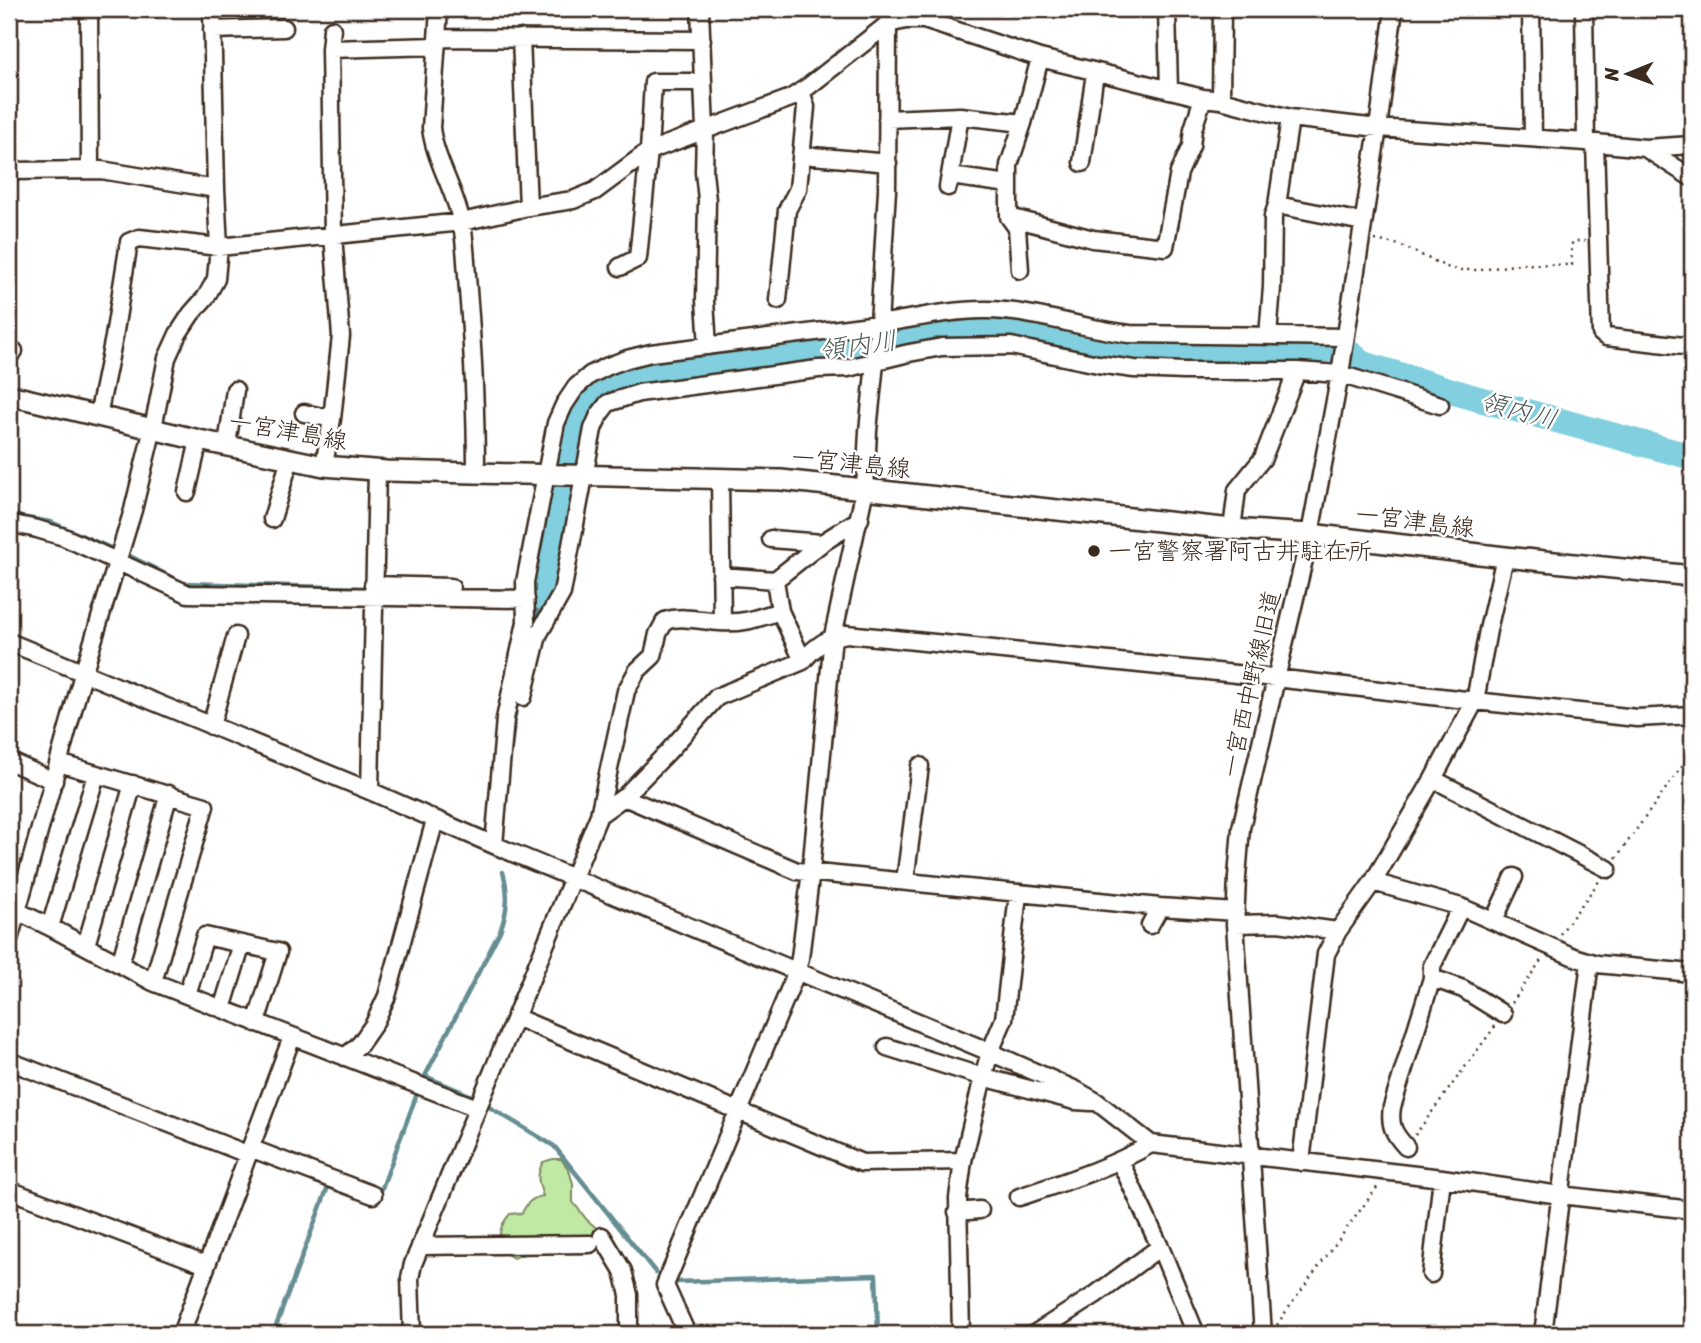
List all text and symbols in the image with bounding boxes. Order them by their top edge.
north arrow [1592,38,1662,108]
text: N [1595,67,1628,82]
water label: 領内川 [816,317,900,373]
water label: 領内川 [1475,378,1563,442]
street label: 一宮津島線 [225,400,351,462]
street label: 一宮津島線 [789,436,913,490]
street label: 一宮津島線 [1353,493,1477,549]
place label: 一宮警察署阿古井駐在所 [1108,530,1372,572]
marker: 一宮警察署阿古井駐在所 [1086,543,1102,559]
street label: 一宮西中野線旧道 [1209,586,1293,782]

